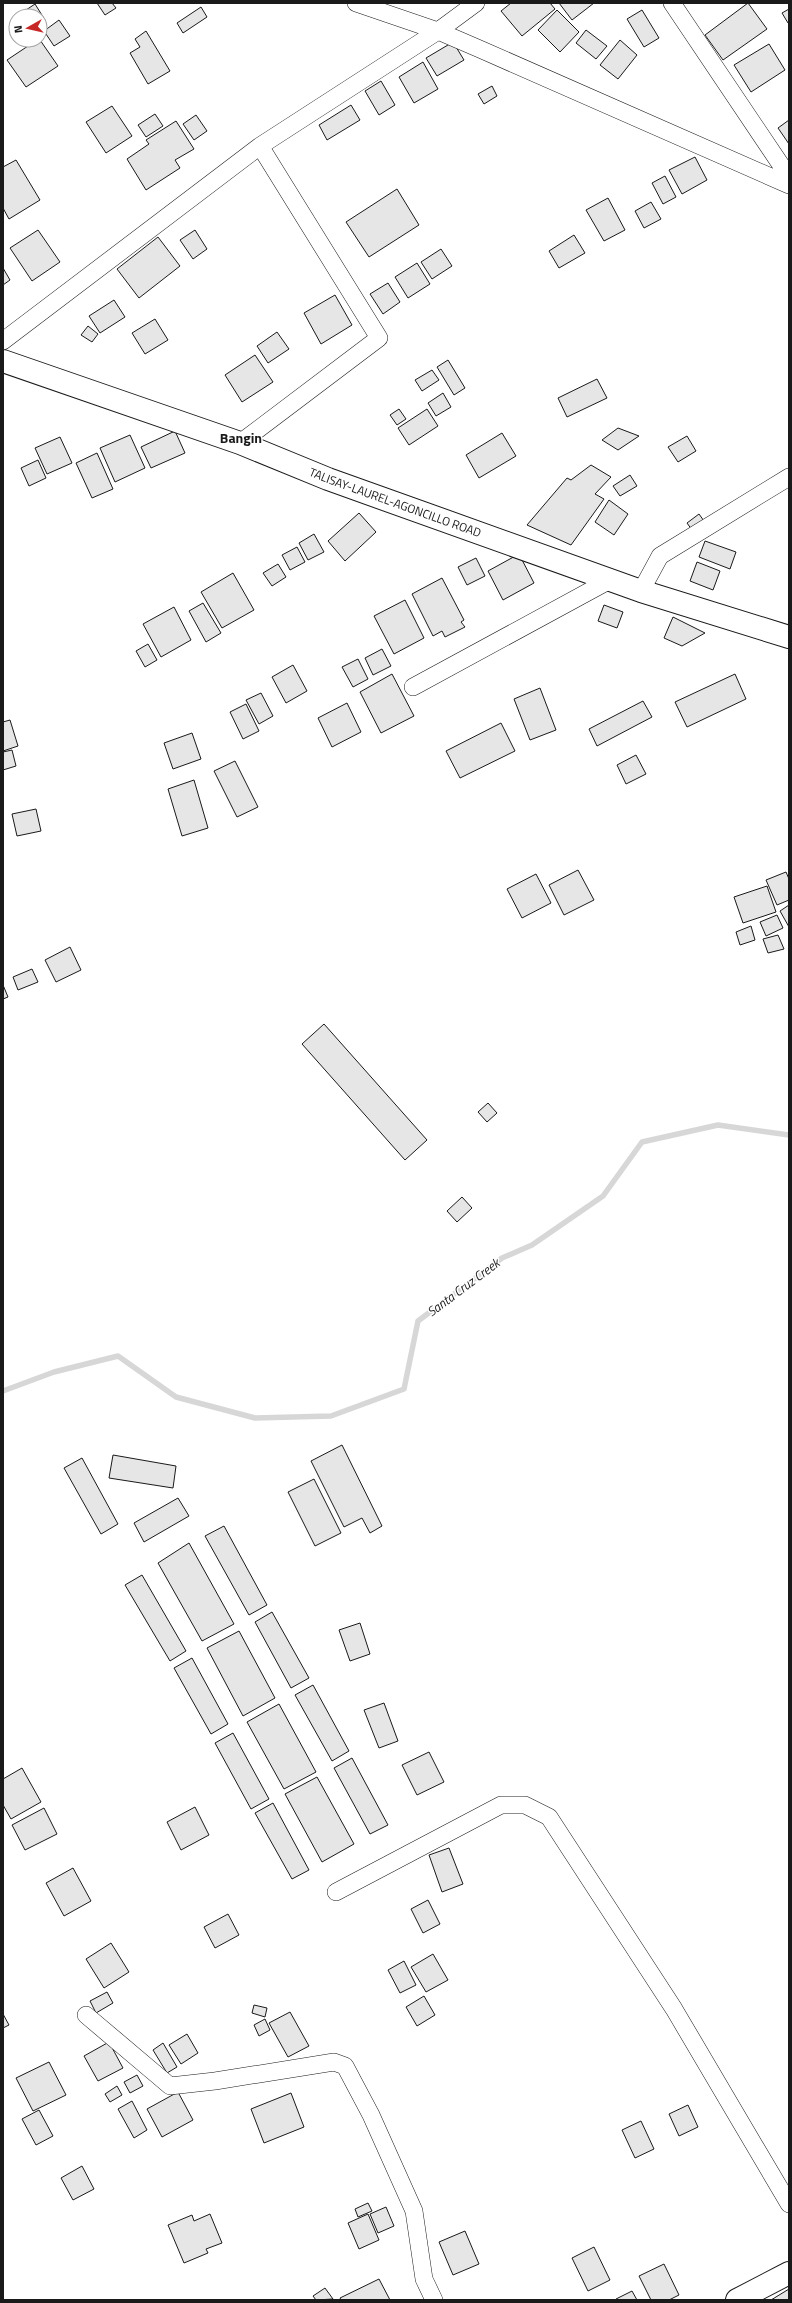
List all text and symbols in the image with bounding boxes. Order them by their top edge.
north arrow [8,8,48,48]
text: N [10,25,27,34]
district label: Bangin [220,427,262,448]
street label: TALISAY-LAUREL-AGONCILLO ROAD [306,462,484,542]
water label: Santa Cruz Creek [422,1252,505,1321]

